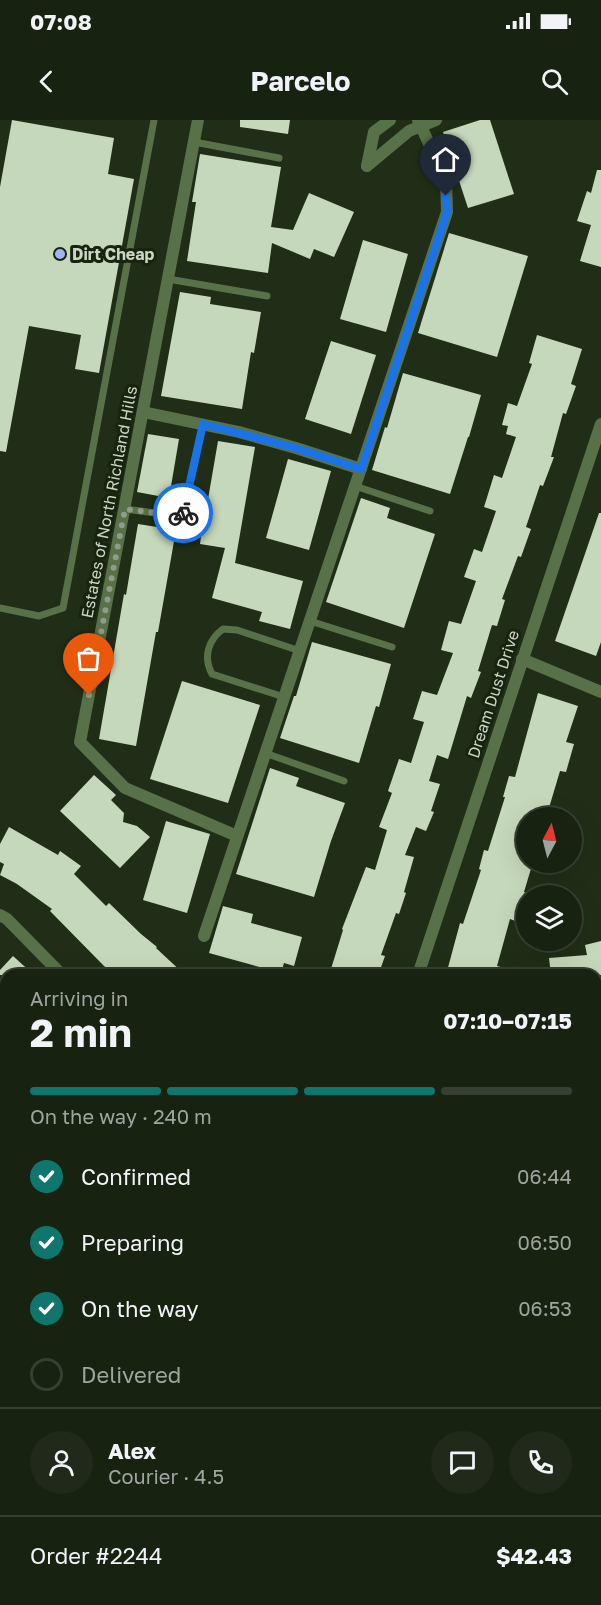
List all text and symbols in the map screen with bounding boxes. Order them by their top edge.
text: 07:08 [30,8,92,35]
icon: back [30,65,63,98]
text: Parcelo [250,65,351,97]
icon: search [538,65,571,98]
pin [420,134,471,196]
icon: home [429,143,462,176]
place label: Dirt Cheap [72,244,155,264]
marker: Dirt Cheap [53,247,67,261]
street label: Estates of North Richland Hills [77,384,141,620]
courier [153,483,213,543]
icon: bike [167,497,200,530]
street label: Dream Dust Drive [463,628,523,760]
pin [63,633,114,695]
icon: bag [72,642,105,675]
north arrow [516,807,582,873]
map controls [516,807,582,951]
button: layers [516,885,582,951]
text: Arriving in [30,986,128,1010]
text: 07:10–07:15 [443,1007,572,1034]
text: 2 min [30,1009,132,1056]
text: On the way · 240 m [30,1104,212,1128]
icon: check [30,1160,63,1193]
text: Confirmed [81,1163,191,1190]
text: 06:44 [517,1164,572,1188]
icon: check [30,1226,63,1259]
text: Preparing [81,1229,184,1256]
text: 06:50 [518,1230,572,1254]
icon: check [30,1292,63,1325]
text: On the way [81,1295,199,1322]
text: 06:53 [518,1296,572,1320]
text: Delivered [81,1361,181,1388]
button: person [30,1431,93,1494]
button: chat [431,1431,494,1494]
button: phone [509,1431,572,1494]
text: Alex [108,1437,156,1464]
text: Courier · 4.5 [108,1464,224,1488]
text: Order #2244 [30,1542,162,1569]
text: $42.43 [496,1542,572,1569]

